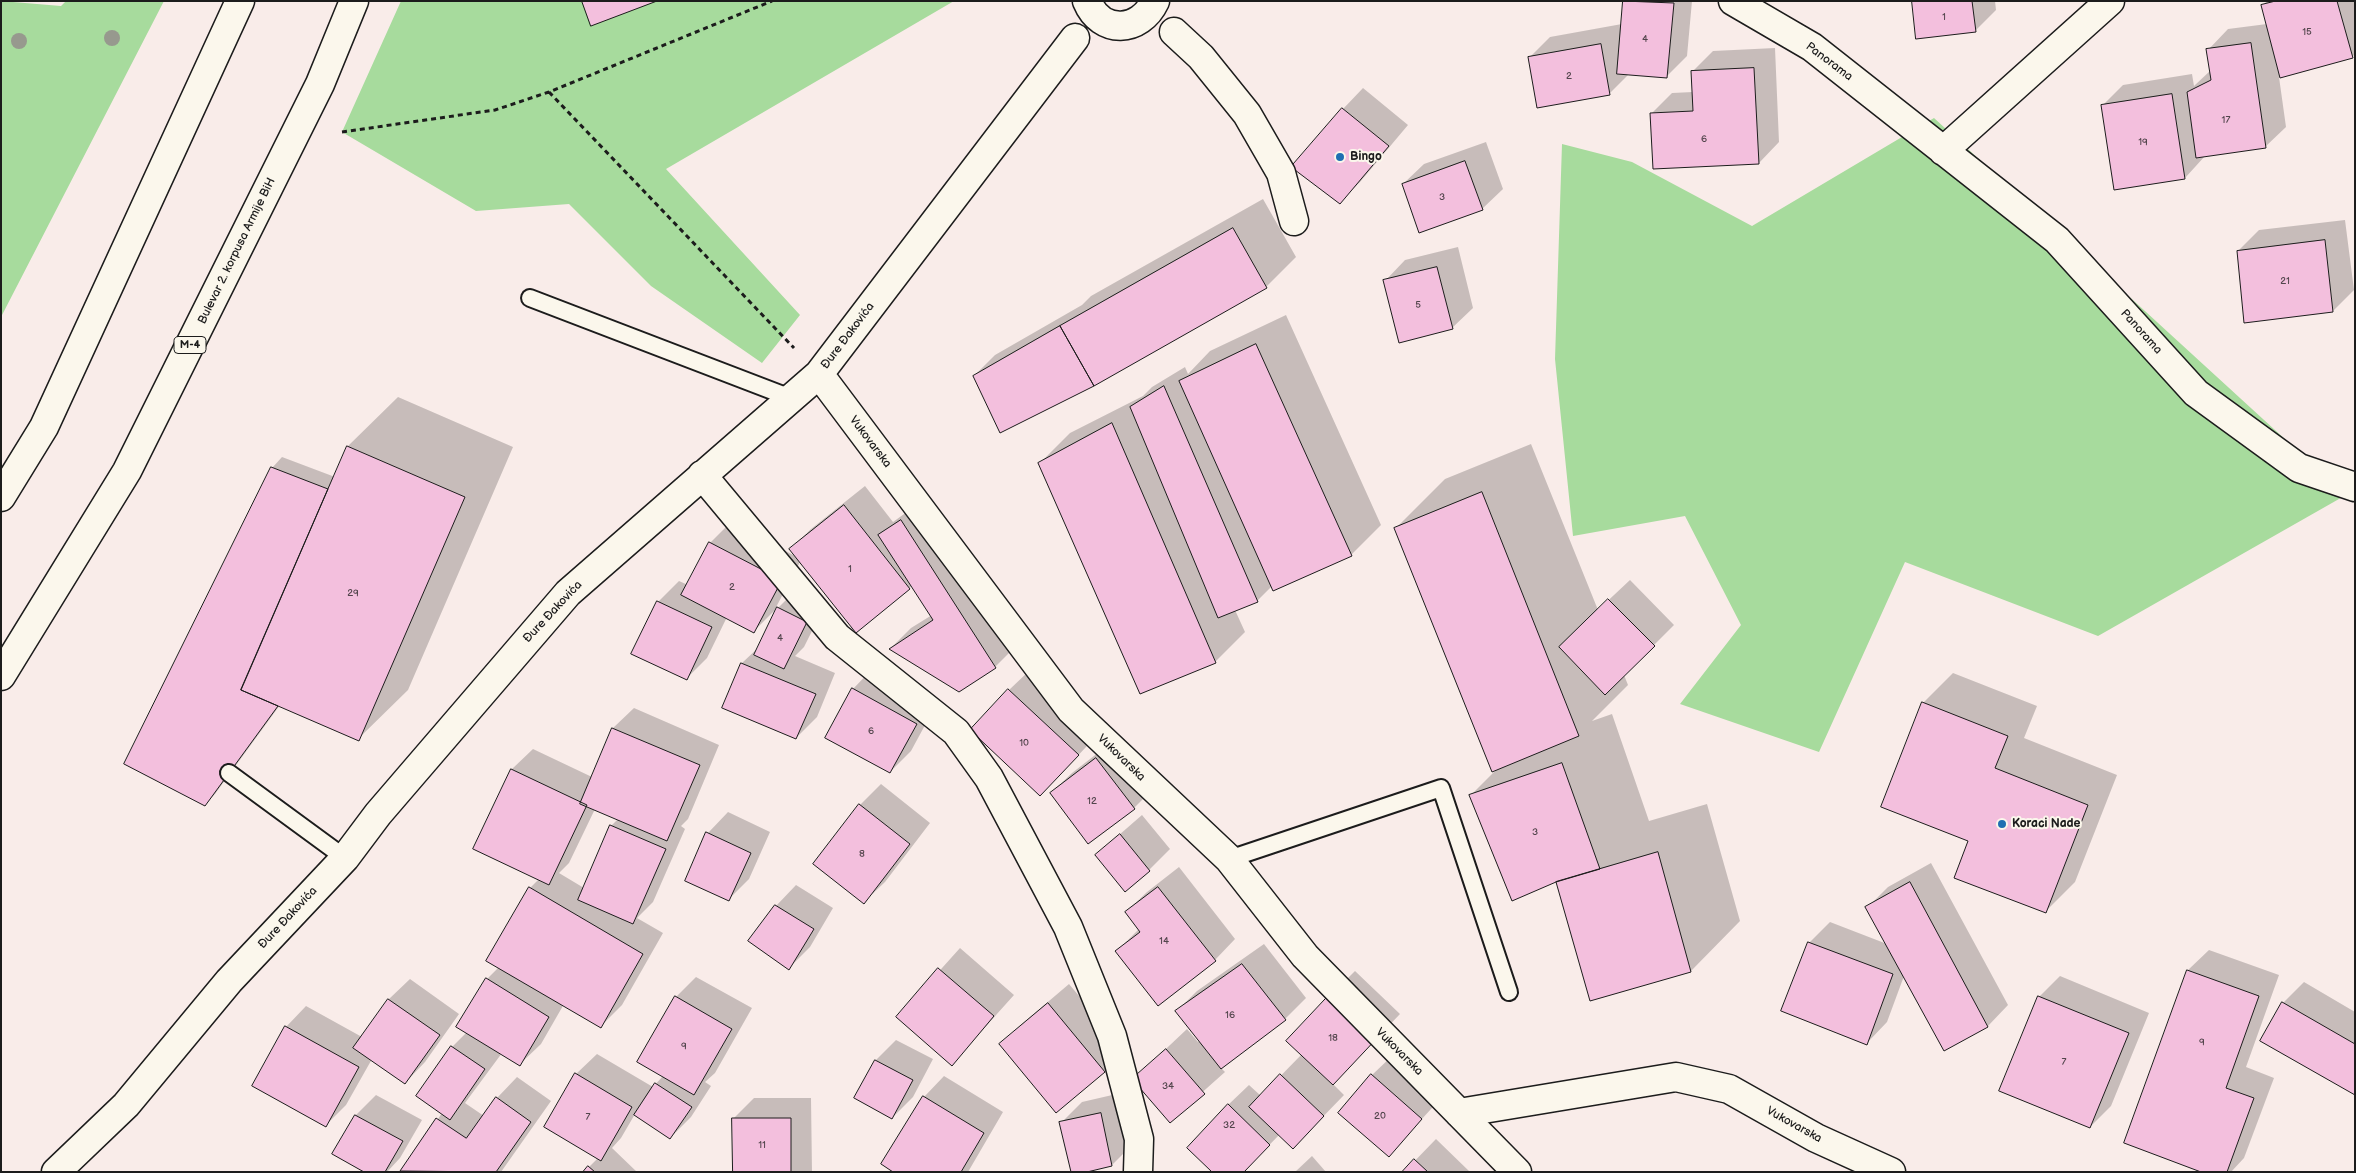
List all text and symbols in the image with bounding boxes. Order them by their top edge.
house number: 1 [1942,11,1946,23]
house number: 15 [2302,26,2312,38]
house number: 4 [1642,33,1648,45]
street label: Panorama [1803,40,1855,84]
house number: 2 [1566,70,1572,82]
house number: 17 [2222,114,2230,126]
house number: 6 [1701,133,1707,145]
house number: 19 [2138,136,2148,148]
place label: Bingo [1350,150,1382,164]
marker: Bingo [1334,151,1346,163]
street label: Bulevar 2. korpusa Armije BiH [195,176,279,326]
house number: 3 [1439,191,1445,203]
house number: 21 [2280,275,2290,287]
house number: 5 [1415,299,1421,311]
street label: Đure Đakovića [818,300,878,372]
street label: Panorama [2117,307,2165,357]
road number: M-4 [174,336,206,354]
street label: Vukovarska [846,413,894,471]
house number: 1 [848,563,852,575]
street label: Đure Đakovića [521,578,585,646]
house number: 2 [729,581,735,593]
house number: 29 [347,587,359,599]
house number: 4 [777,632,783,644]
house number: 6 [868,725,874,737]
street label: Vukovarska [1094,732,1148,784]
house number: 10 [1019,737,1029,749]
house number: 12 [1087,795,1097,807]
place label: Koraci Nade [2012,817,2080,831]
marker: Koraci Nade [1996,818,2008,830]
house number: 3 [1532,826,1538,838]
house number: 8 [859,848,865,860]
street label: Đure Đakovića [256,884,320,952]
house number: 14 [1159,935,1169,947]
house number: 16 [1225,1009,1235,1021]
street label: Vukovarska [1372,1025,1426,1079]
house number: 18 [1328,1032,1338,1044]
house number: 9 [2199,1036,2205,1048]
house number: 9 [681,1040,687,1052]
house number: 7 [2062,1056,2066,1068]
house number: 34 [1162,1080,1174,1092]
street label: Vukovarska [1764,1104,1824,1146]
house number: 20 [1374,1110,1386,1122]
house number: 7 [586,1111,590,1123]
house number: 32 [1223,1119,1235,1131]
house number: 11 [758,1139,766,1151]

